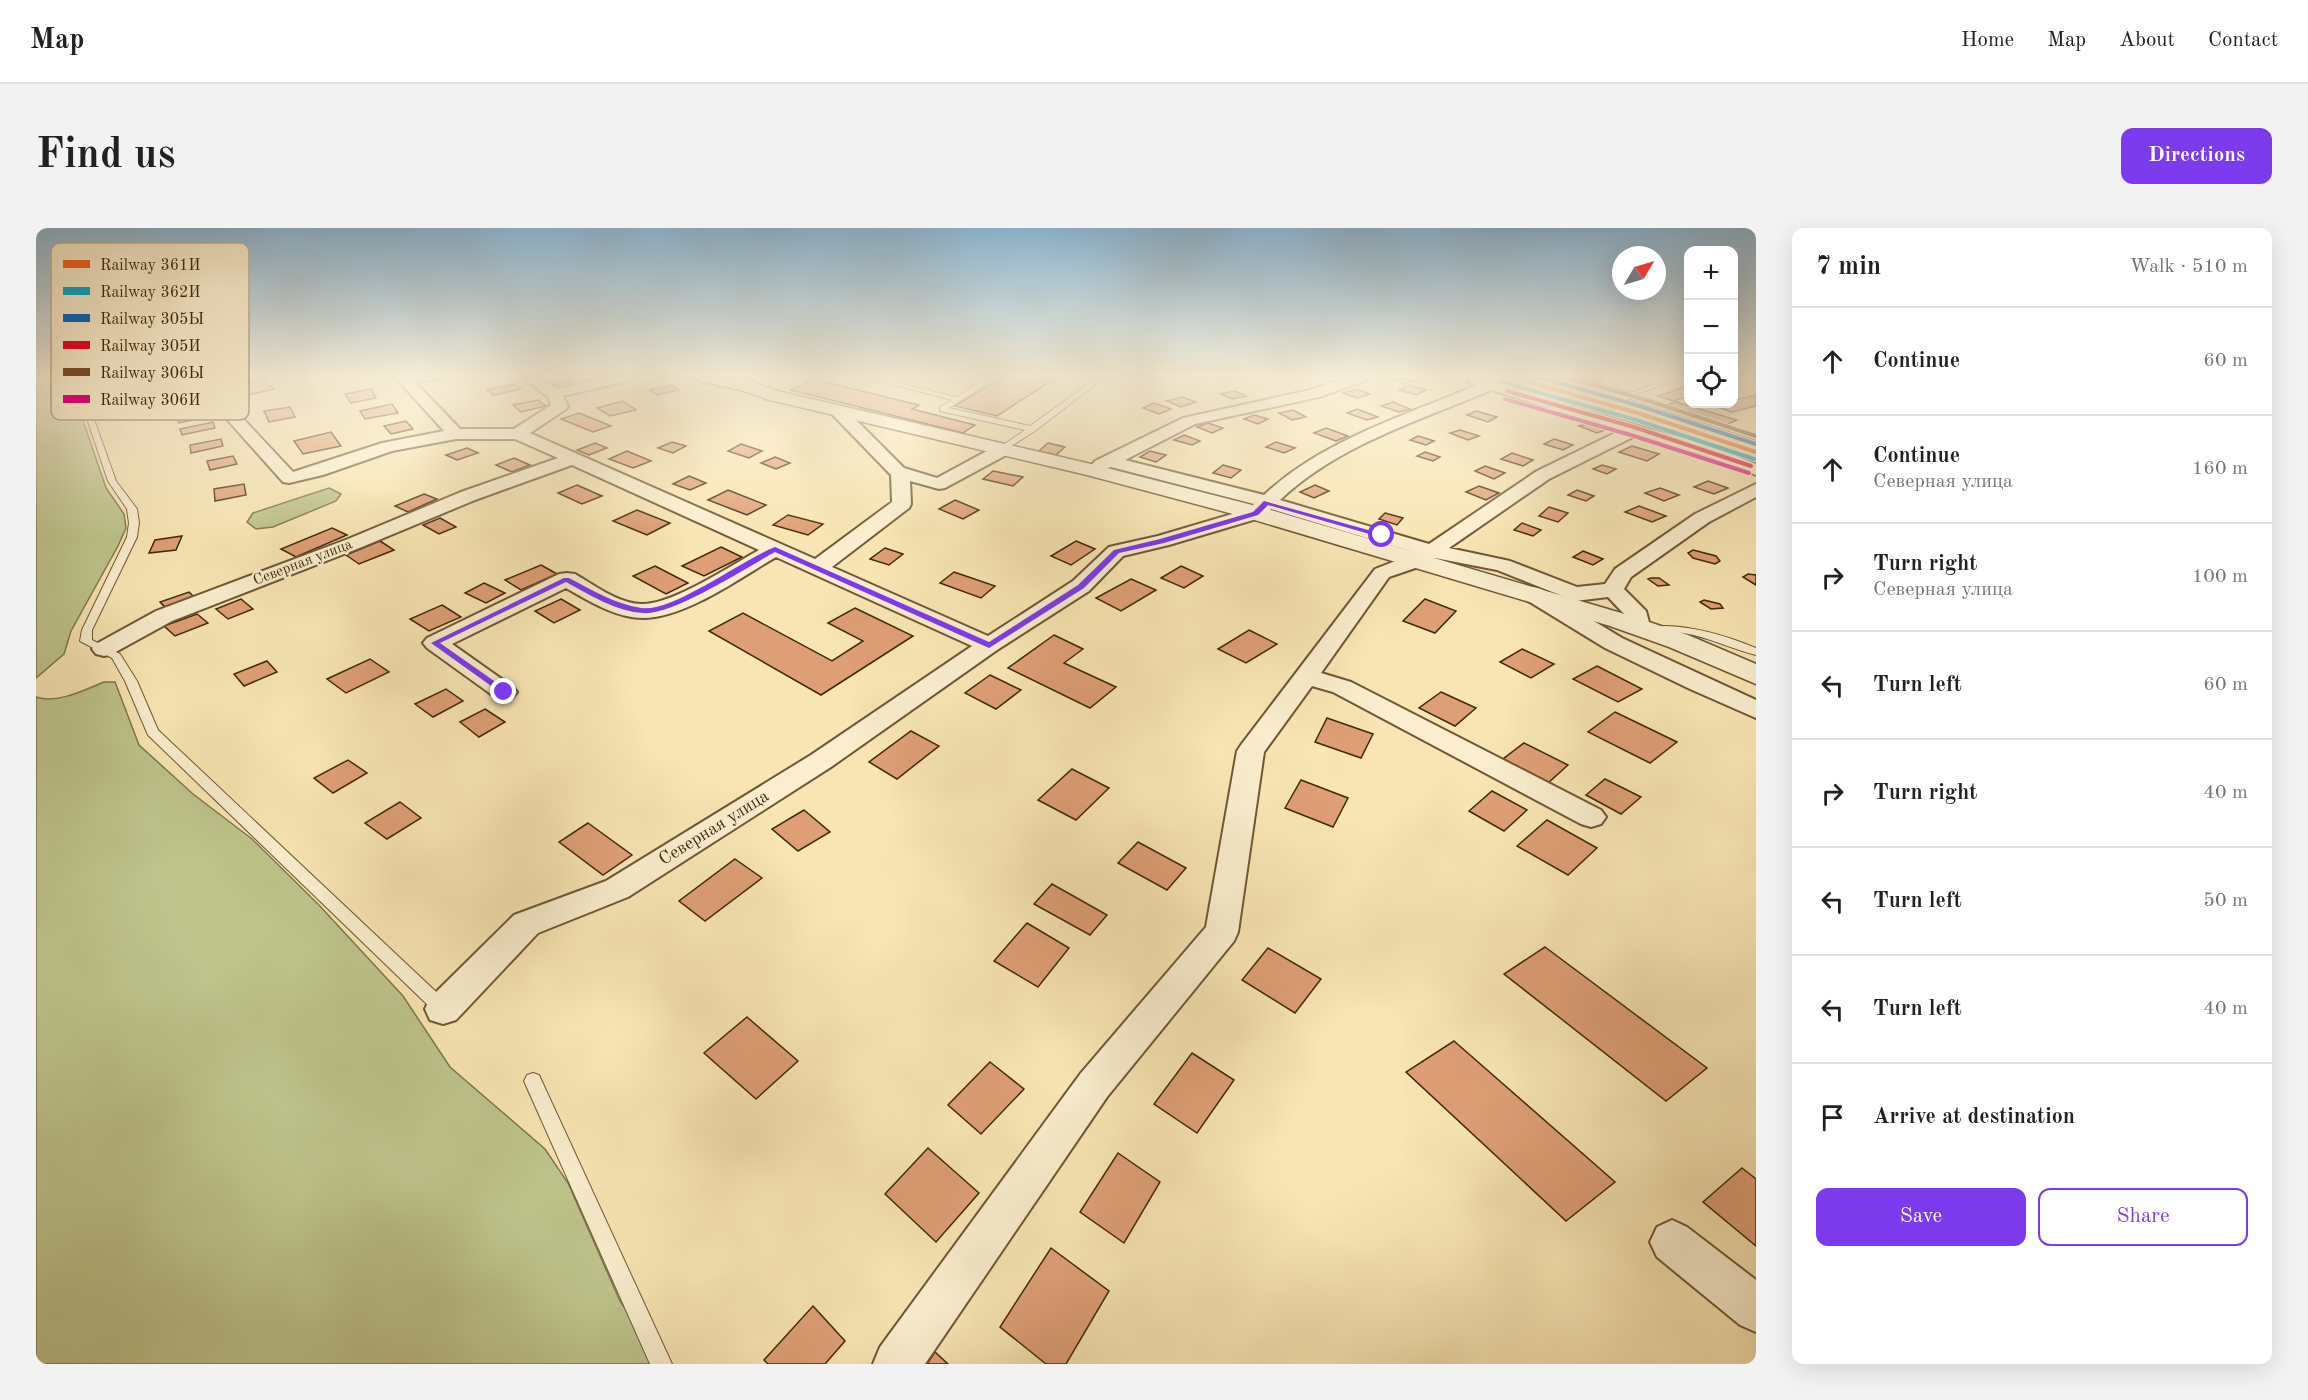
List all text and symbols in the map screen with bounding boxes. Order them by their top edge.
text: Map [30,27,84,55]
text: Home [1961,30,2014,51]
text: Map [2047,30,2086,51]
text: About [2119,30,2175,51]
text: Contact [2208,30,2278,51]
button: Directions [2121,128,2272,184]
text: Find us [36,135,175,177]
legend [51,243,249,420]
north arrow [1612,246,1666,300]
map controls [1684,246,1738,408]
button: + [1684,246,1738,300]
text: 7 min [1816,254,1881,280]
text: Walk · 510 m [2129,257,2248,277]
text: Railway 361И [100,258,201,274]
text: Railway 362И [100,285,201,301]
button: − [1684,300,1738,354]
text: Railway 305Ы [100,312,204,328]
text: Railway 305И [100,339,201,355]
icon: ahead [1816,345,1849,378]
text: Continue [1873,350,1960,372]
text: 60 m [2203,351,2248,371]
button: locate [1684,354,1738,408]
text: Railway 306Ы [100,366,204,382]
text: Railway 306И [100,393,201,409]
text: Continue [1873,445,1960,467]
icon: ahead [1816,453,1849,486]
text: 160 m [2192,459,2248,479]
text: Северная улица [1873,472,2013,492]
route start [1368,521,1394,547]
street label: Северная улица [251,537,355,589]
text: Turn right [1873,553,1977,575]
icon: right [1816,561,1849,594]
text: 100 m [2192,567,2248,587]
text: Северная улица [1873,580,2013,600]
icon: left [1816,669,1849,702]
text: Turn left [1873,674,1962,696]
text: 60 m [2203,675,2248,695]
route end [490,678,516,704]
icon: right [1816,777,1849,810]
text: Turn right [1873,782,1977,804]
text: 40 m [2203,783,2248,803]
street label: Северная улица [656,787,772,869]
icon: left [1816,885,1849,918]
text: Turn left [1873,890,1962,912]
text: 50 m [2203,891,2248,911]
icon: left [1816,993,1849,1026]
text: Turn left [1873,998,1962,1020]
text: 40 m [2203,999,2248,1019]
icon: arrive [1816,1101,1849,1134]
text: Arrive at destination [1873,1106,2075,1128]
button: Save [1816,1188,2026,1246]
button: Share [2038,1188,2248,1246]

